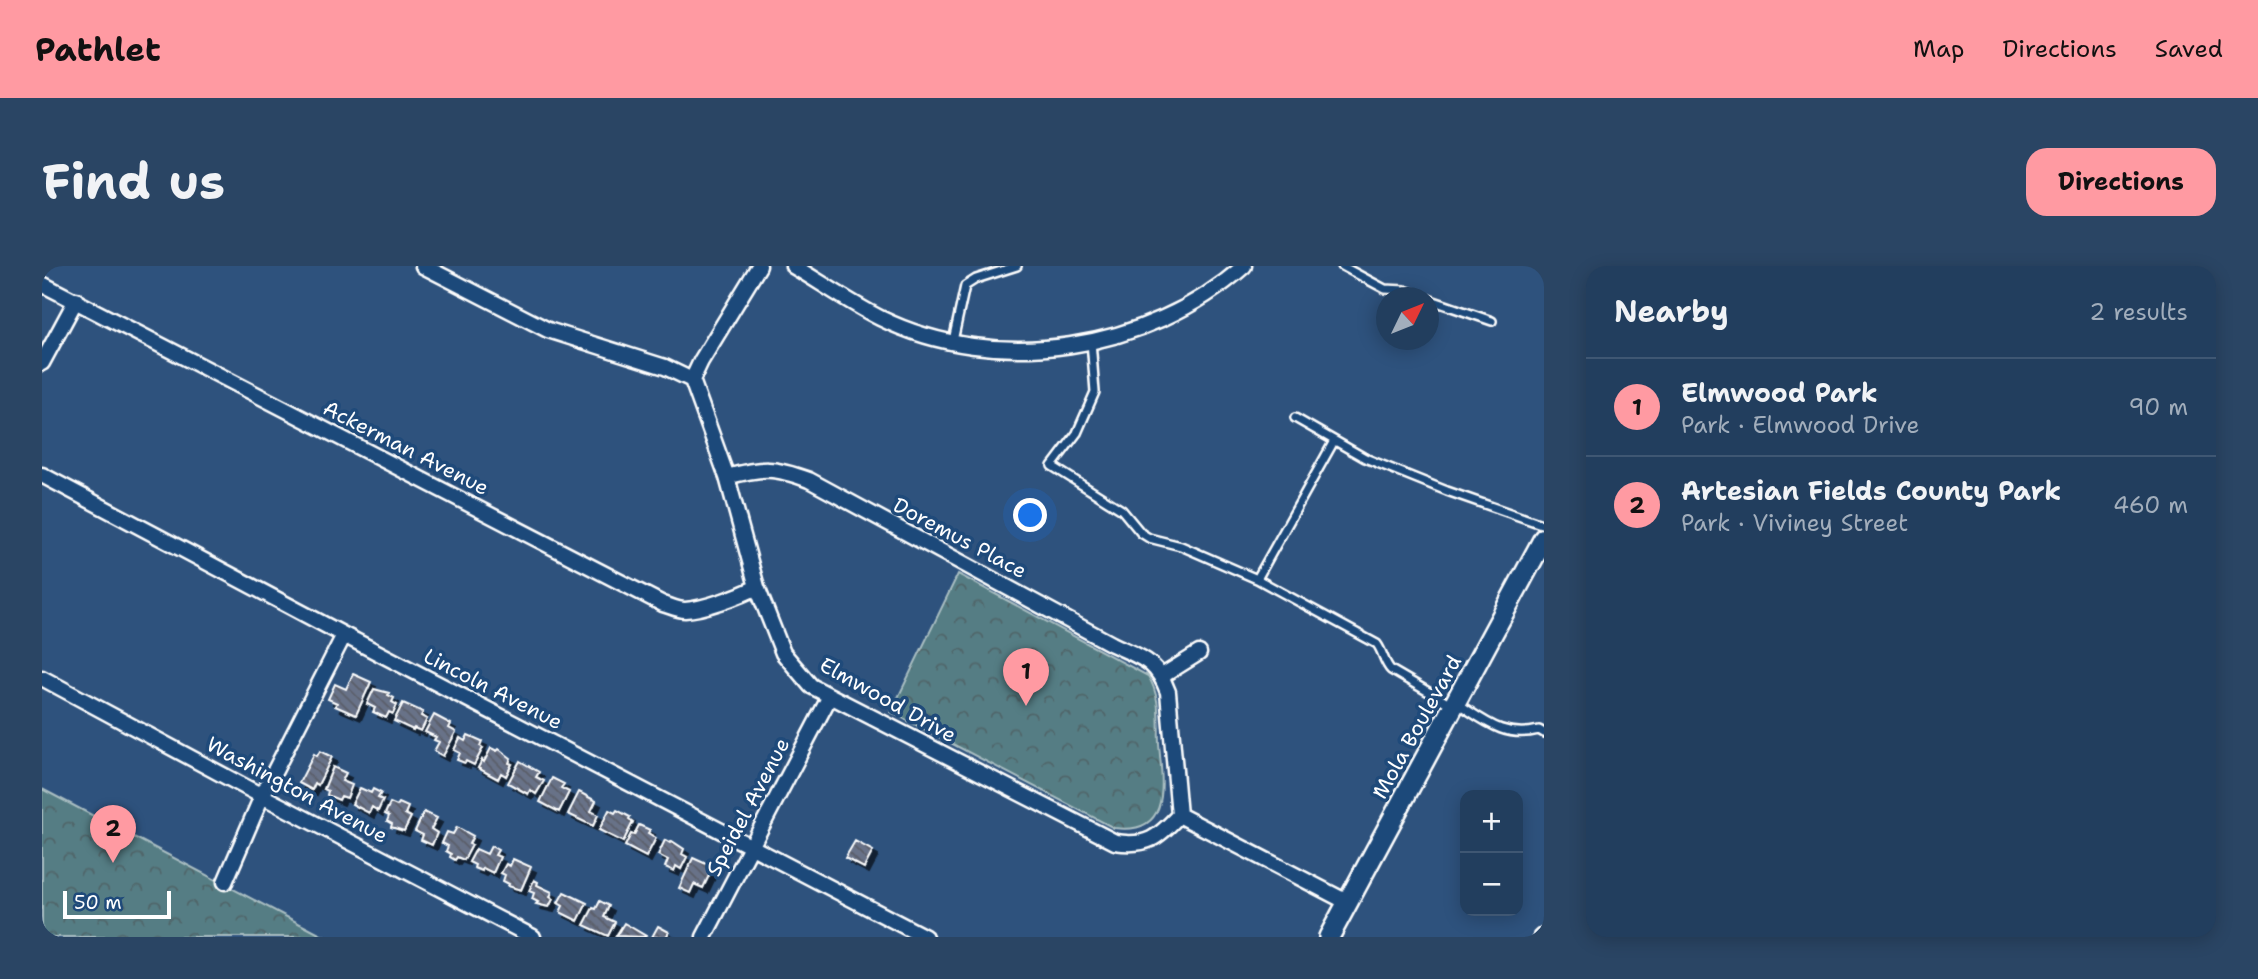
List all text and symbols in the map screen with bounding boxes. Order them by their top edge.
text: Pathlet [35,27,161,72]
text: Map [1913,33,1964,65]
text: Directions [2002,33,2117,65]
text: Saved [2155,33,2223,65]
button: Directions [2026,148,2216,216]
text: Find us [42,149,225,215]
north arrow [1376,287,1439,350]
text: Nearby [1614,291,1729,332]
text: 2 results [2089,297,2188,327]
text: Elmwood Park [1681,375,1878,410]
text: 1 [1632,392,1642,422]
text: 90 m [2128,392,2188,422]
street label: Ackerman Avenue [318,394,494,502]
text: Park · Elmwood Drive [1681,410,1919,440]
text: Artesian Fields County Park [1681,473,2061,508]
text: 2 [1629,490,1645,520]
text: 460 m [2113,490,2188,520]
street label: Doremus Place [888,491,1032,585]
your location [1013,498,1047,532]
text: Park · Viviney Street [1681,508,1908,538]
street label: Lincoln Avenue [419,642,567,736]
pin: 1 [1003,648,1049,706]
street label: Mola Boulevard [1366,650,1468,804]
street label: Elmwood Drive [815,651,961,749]
street label: Washington Avenue [201,730,393,850]
street label: Speidel Avenue [700,733,796,881]
map controls [1460,790,1523,916]
button: + [1460,790,1523,853]
pin: 2 [90,805,136,863]
button: − [1460,853,1523,916]
scale bar [63,888,172,920]
text: 50 m [74,890,122,915]

